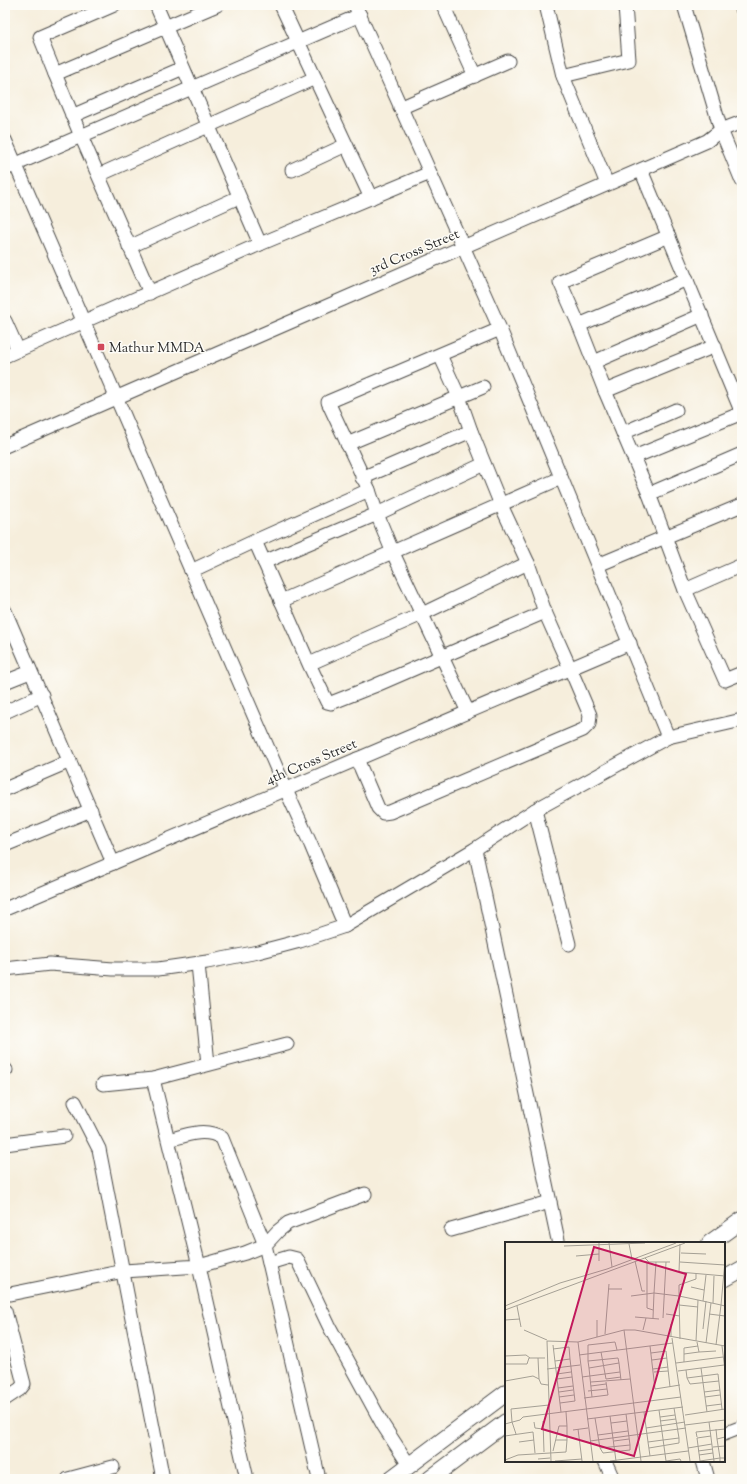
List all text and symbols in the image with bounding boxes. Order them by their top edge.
street label: 3rd Cross Street [367,225,463,281]
place label: Mathur MMDA [109,339,205,359]
marker: Mathur MMDA [96,342,106,352]
street label: 4th Cross Street [263,735,361,791]
inset map [505,1242,725,1462]

